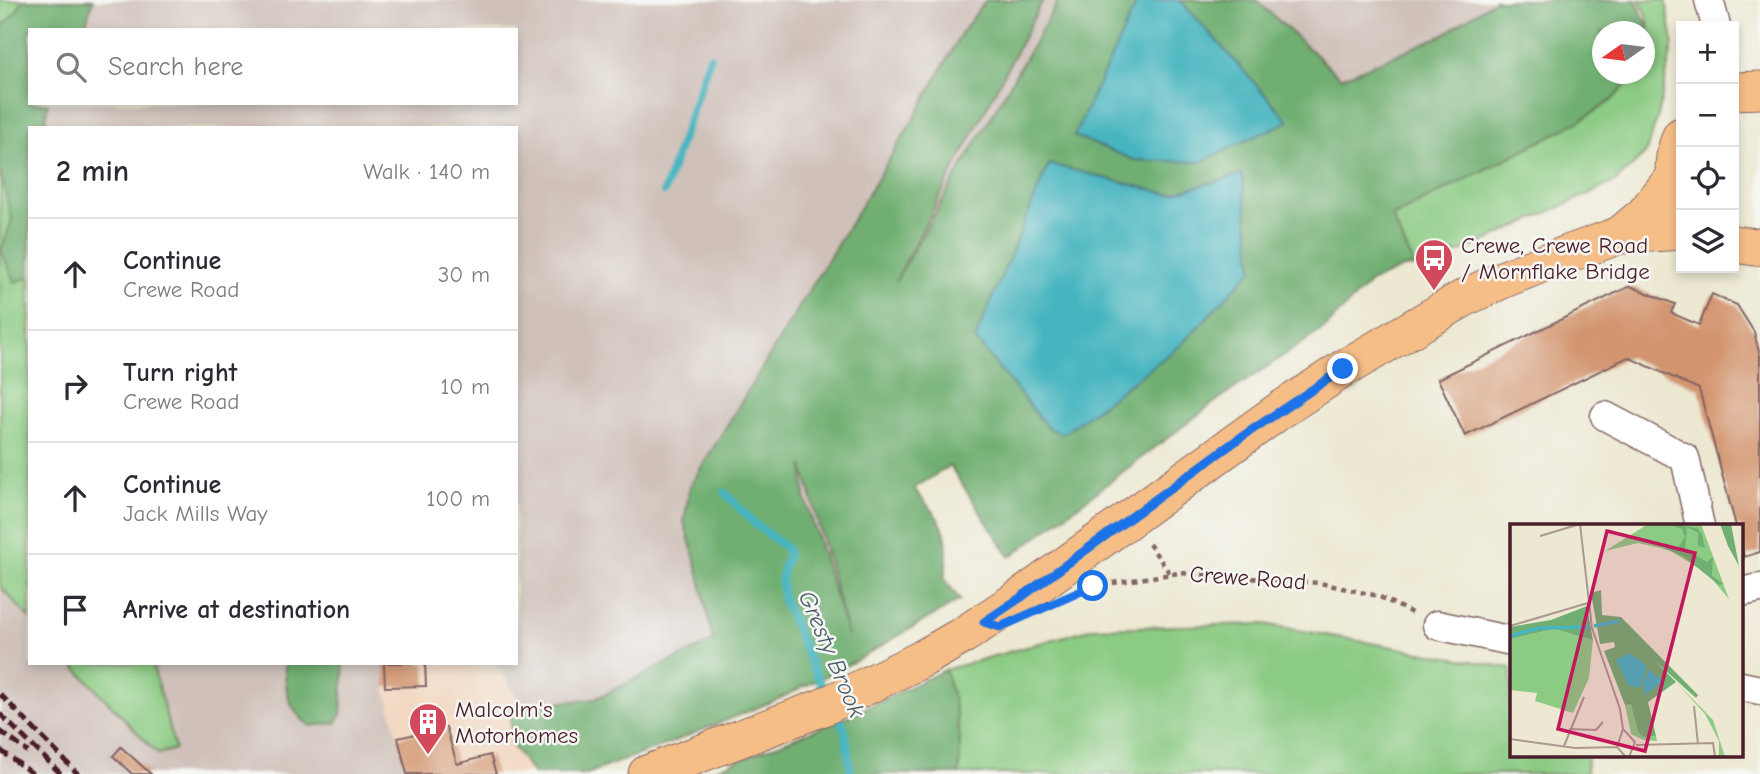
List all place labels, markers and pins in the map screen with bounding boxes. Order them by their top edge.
place label: Crewe, Crewe Road / Mornflake Bridge [1461,232,1650,285]
bus stop icon: Crewe, Crewe Road / Mornflake Bridge [1413,237,1455,292]
place label: Malcolm's Motorhomes [455,696,578,749]
building icon: Malcolm's Motorhomes [407,701,449,756]

